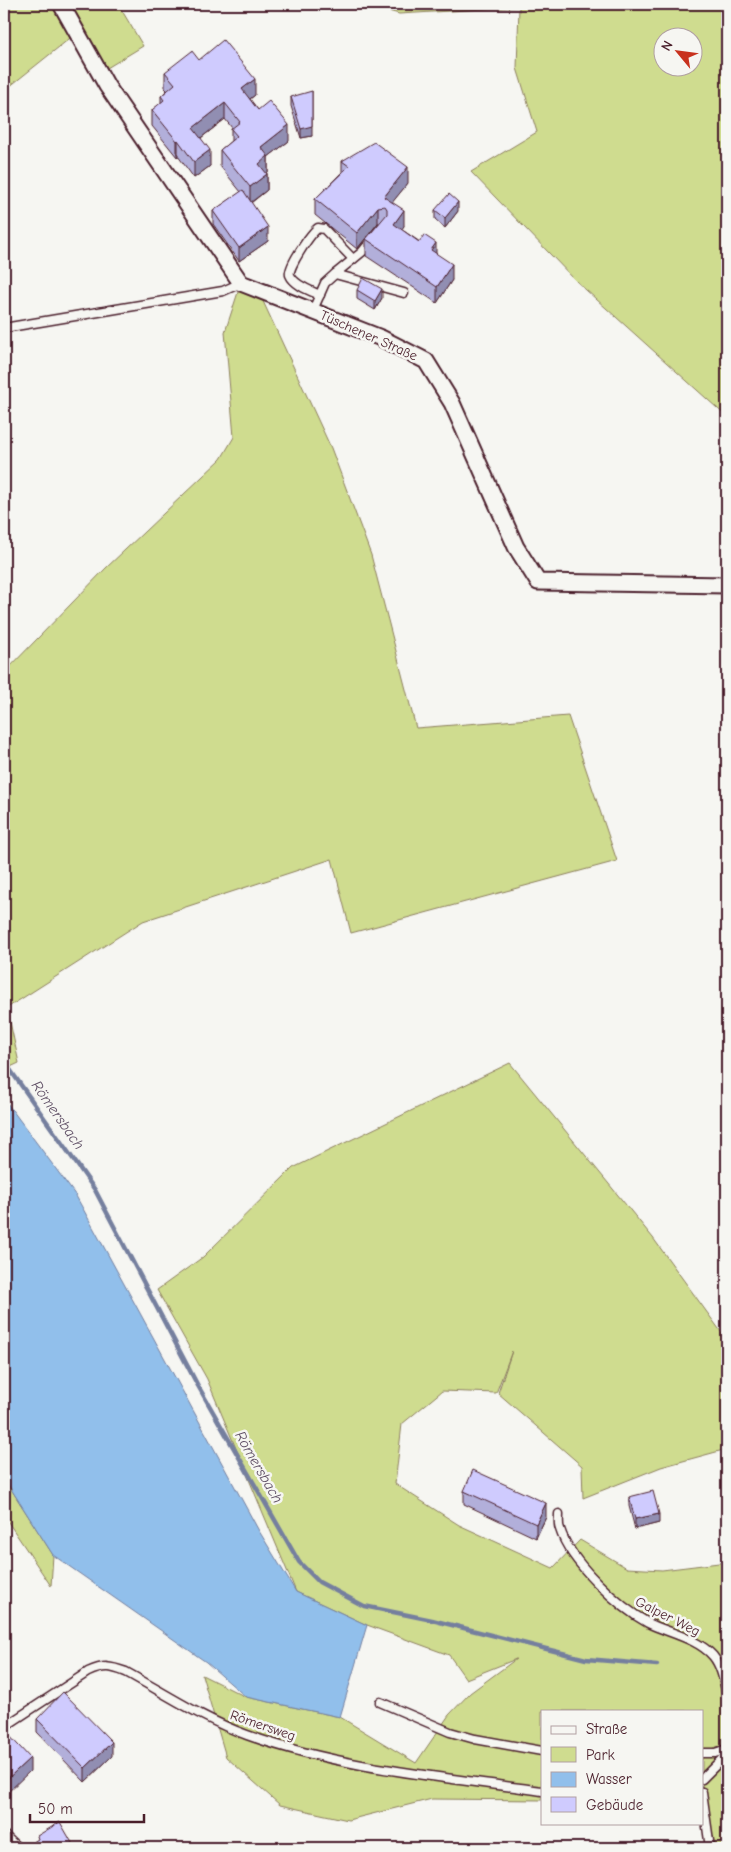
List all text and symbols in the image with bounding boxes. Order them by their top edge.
north arrow [654,28,704,78]
text: N [657,38,677,54]
street label: Tüschener Straße [317,306,420,365]
water label: Römersbach [28,1077,88,1153]
water label: Römersbach [231,1428,287,1506]
street label: Galper Weg [632,1593,703,1640]
street label: Römersweg [228,1706,298,1745]
legend [541,1710,704,1824]
text: Straße [586,1720,628,1738]
text: Park [586,1746,615,1764]
text: Wasser [586,1770,632,1788]
scale bar [30,1792,144,1824]
text: Gebäude [586,1796,644,1814]
text: 50 m [38,1800,73,1818]

